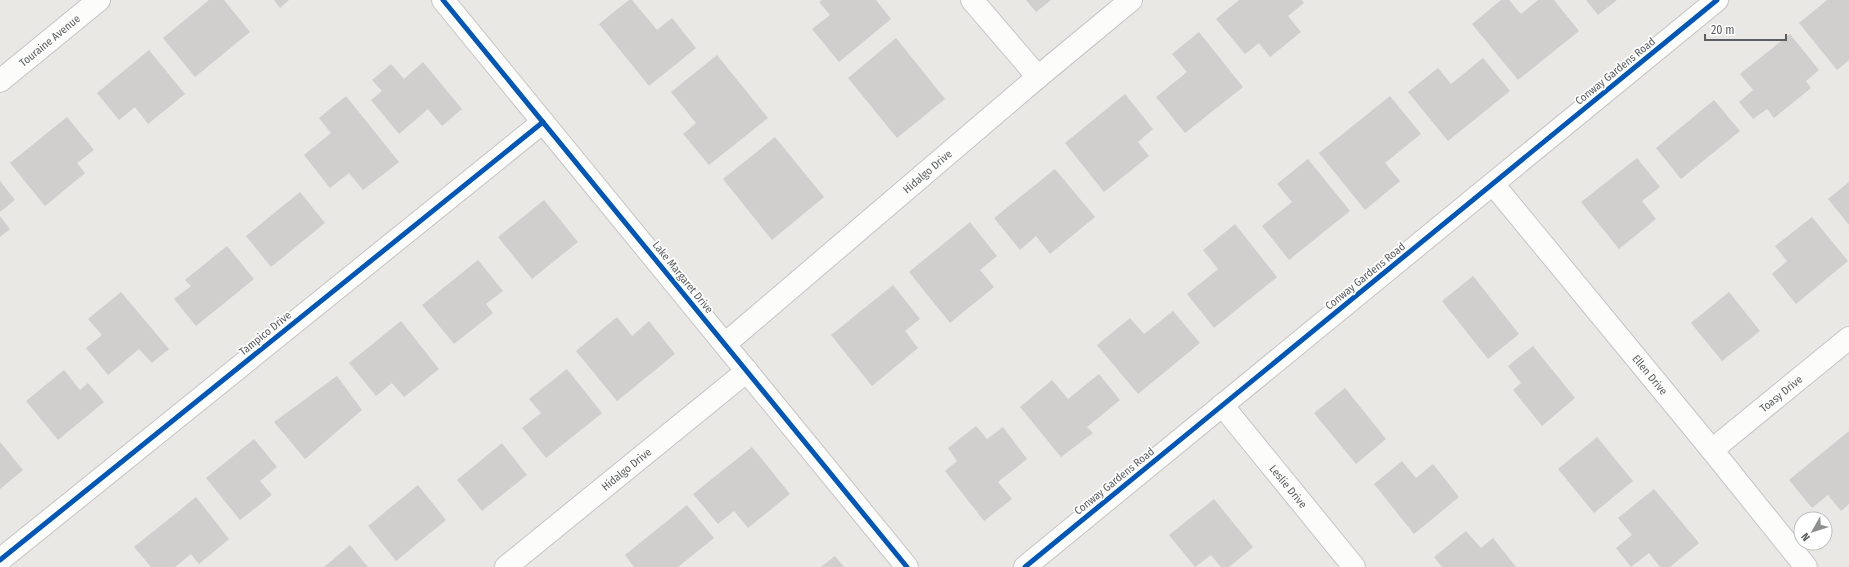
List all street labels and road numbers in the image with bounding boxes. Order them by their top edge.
street label: Touraine Avenue [17,12,83,70]
street label: Conway Gardens Road [1573,35,1658,108]
street label: Hidalgo Drive [901,147,955,196]
street label: Lake Margaret Drive [650,239,716,316]
street label: Conway Gardens Road [1323,240,1408,313]
street label: Tampico Drive [237,308,294,358]
street label: Ellen Drive [1629,352,1670,398]
street label: Toasy Drive [1757,373,1805,415]
street label: Conway Gardens Road [1072,445,1157,518]
street label: Hidalgo Drive [599,446,654,494]
street label: Leslie Drive [1267,463,1309,511]

